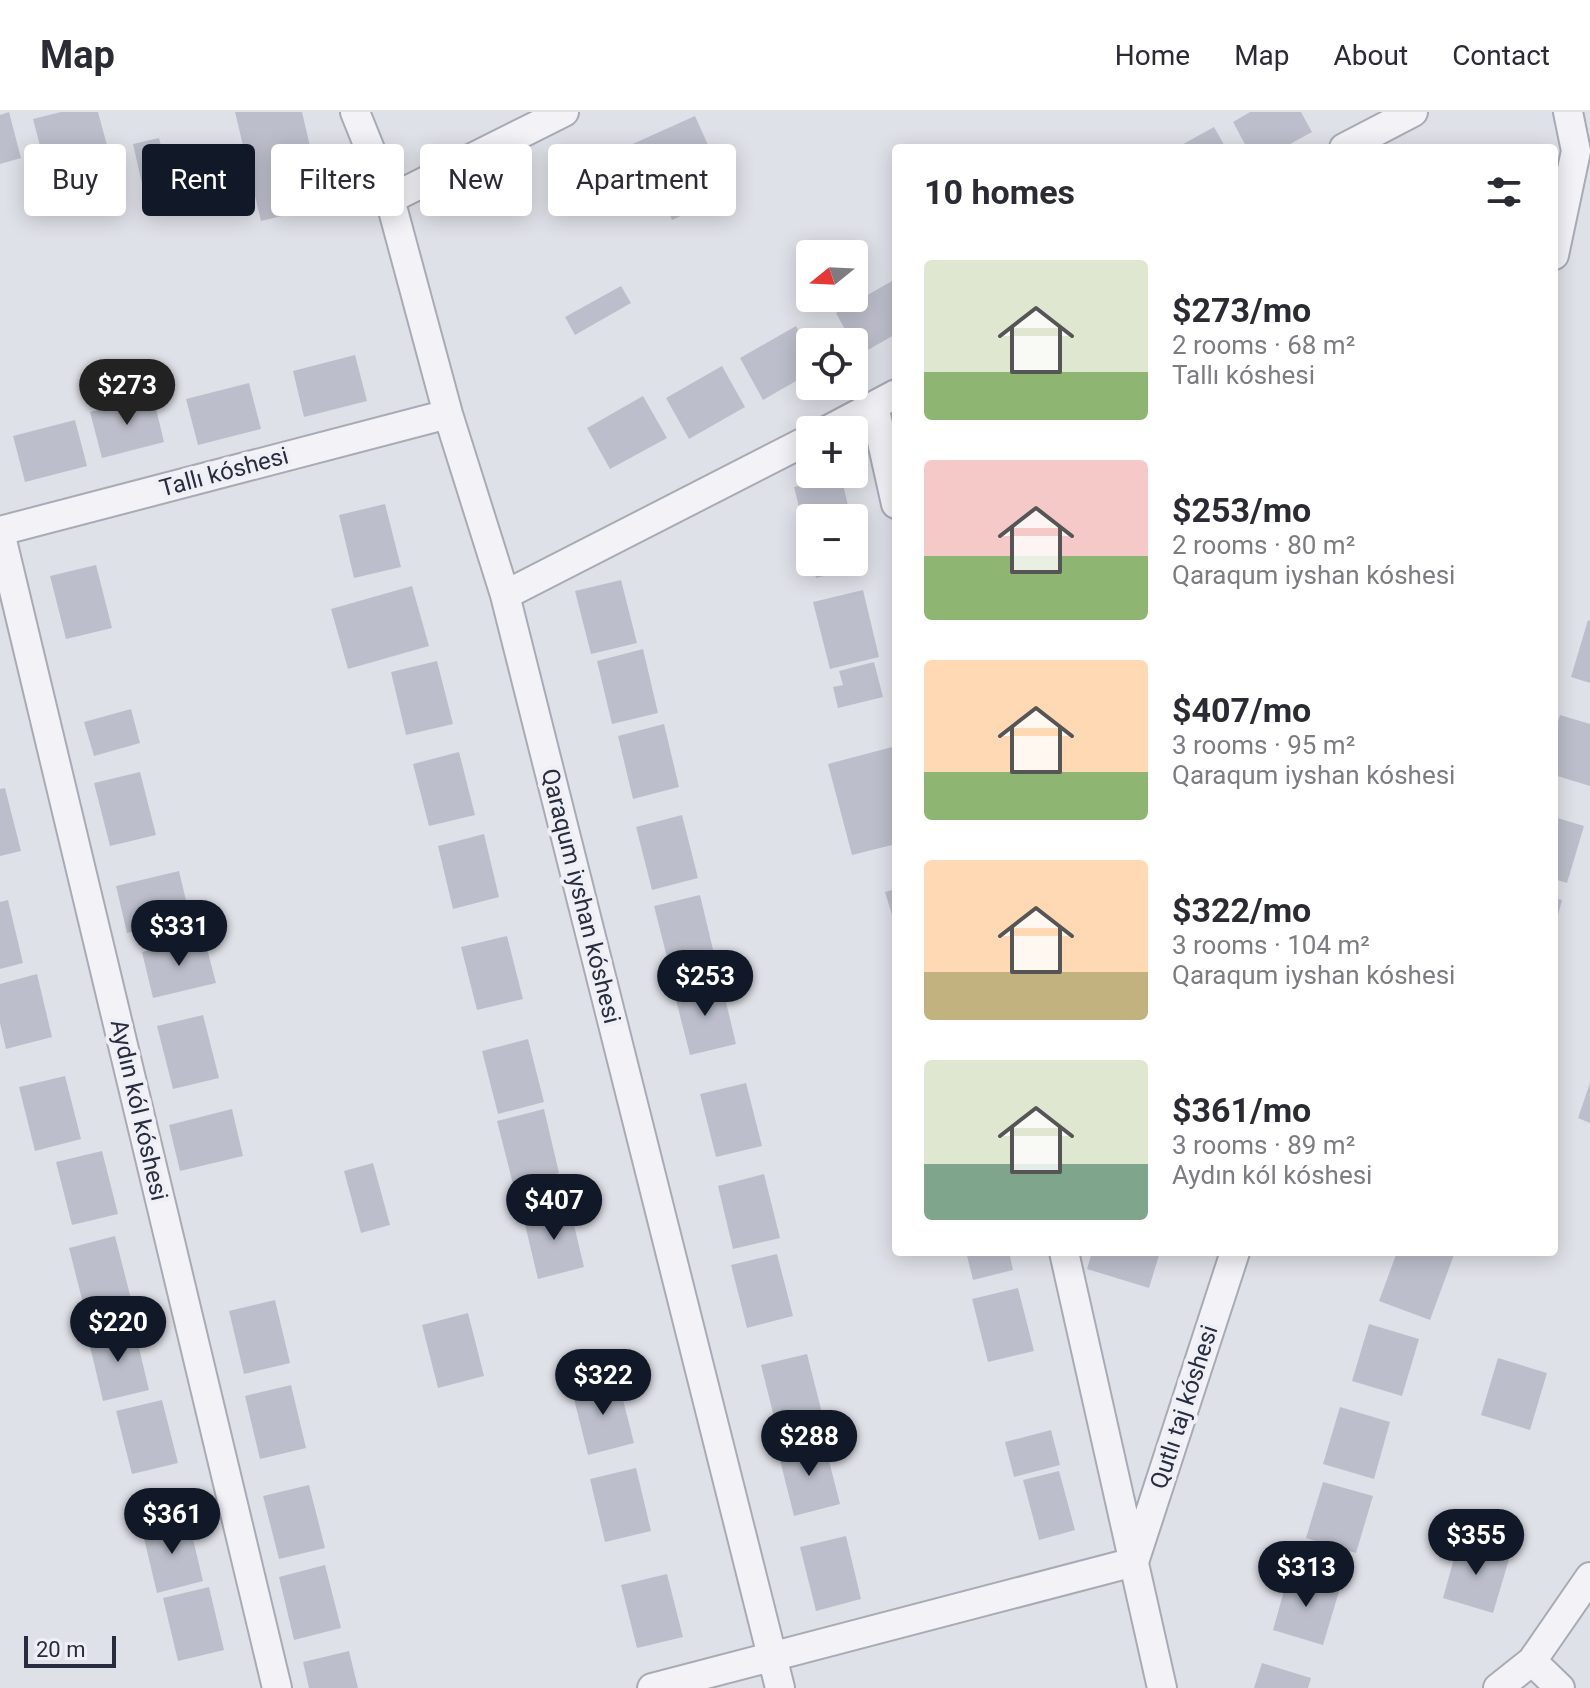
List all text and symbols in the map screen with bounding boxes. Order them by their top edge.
text: Map [40,33,115,77]
text: Home [1115,39,1190,72]
text: Map [1234,39,1290,72]
text: About [1334,39,1408,72]
text: Contact [1452,39,1550,72]
chip: Buy [24,144,126,216]
chip: Rent [142,144,255,216]
chip: Filters [271,144,404,216]
chip: New [420,144,532,216]
chip: Apartment [548,144,736,216]
icon: filters [1482,170,1526,214]
text: 10 homes [924,172,1075,212]
north arrow [796,240,868,312]
map controls [796,240,868,576]
text: $273/mo [1172,290,1311,330]
icon: home [988,292,1084,388]
button: locate [796,328,868,400]
text: 2 rooms · 68 m² [1172,330,1355,360]
pin: $273 [80,359,174,427]
text: Tallı kóshesi [1172,360,1315,390]
text: $273 [97,370,157,400]
button: + [796,416,868,488]
street label: Tallı kóshesi [157,441,291,503]
text: $253/mo [1172,490,1311,530]
icon: home [988,492,1084,588]
button: − [796,504,868,576]
text: 2 rooms · 80 m² [1172,530,1355,560]
text: Qaraqum iyshan kóshesi [1172,560,1455,590]
text: $407/mo [1172,690,1311,730]
icon: home [988,692,1084,788]
text: 3 rooms · 95 m² [1172,730,1355,760]
text: Qaraqum iyshan kóshesi [1172,760,1455,790]
street label: Qaraqum iyshan kóshesi [536,766,626,1026]
text: $322/mo [1172,890,1311,930]
icon: home [988,892,1084,988]
pin: $331 [132,900,226,968]
text: $331 [149,911,209,941]
text: 3 rooms · 104 m² [1172,930,1370,960]
pin: $253 [658,950,752,1018]
text: Qaraqum iyshan kóshesi [1172,960,1455,990]
text: $253 [675,961,735,991]
street label: Aydın kól kóshesi [105,1017,173,1203]
text: $361/mo [1172,1090,1311,1130]
icon: home [988,1092,1084,1188]
text: 3 rooms · 89 m² [1172,1130,1355,1160]
text: Aydın kól kóshesi [1172,1160,1372,1190]
pin: $407 [507,1174,601,1242]
text: $407 [524,1185,584,1215]
pin: $220 [71,1296,165,1364]
text: $220 [88,1307,148,1337]
street label: Qutlı taj kóshesi [1144,1322,1224,1492]
pin: $322 [556,1349,650,1417]
text: $322 [573,1360,633,1390]
pin: $288 [762,1410,856,1478]
text: $288 [779,1421,839,1451]
pin: $361 [125,1488,219,1556]
text: $361 [142,1499,202,1529]
pin: $355 [1429,1509,1523,1577]
text: $355 [1446,1520,1506,1550]
pin: $313 [1259,1541,1353,1609]
text: $313 [1276,1552,1336,1582]
scale bar [24,1632,116,1668]
text: 20 m [36,1637,85,1662]

